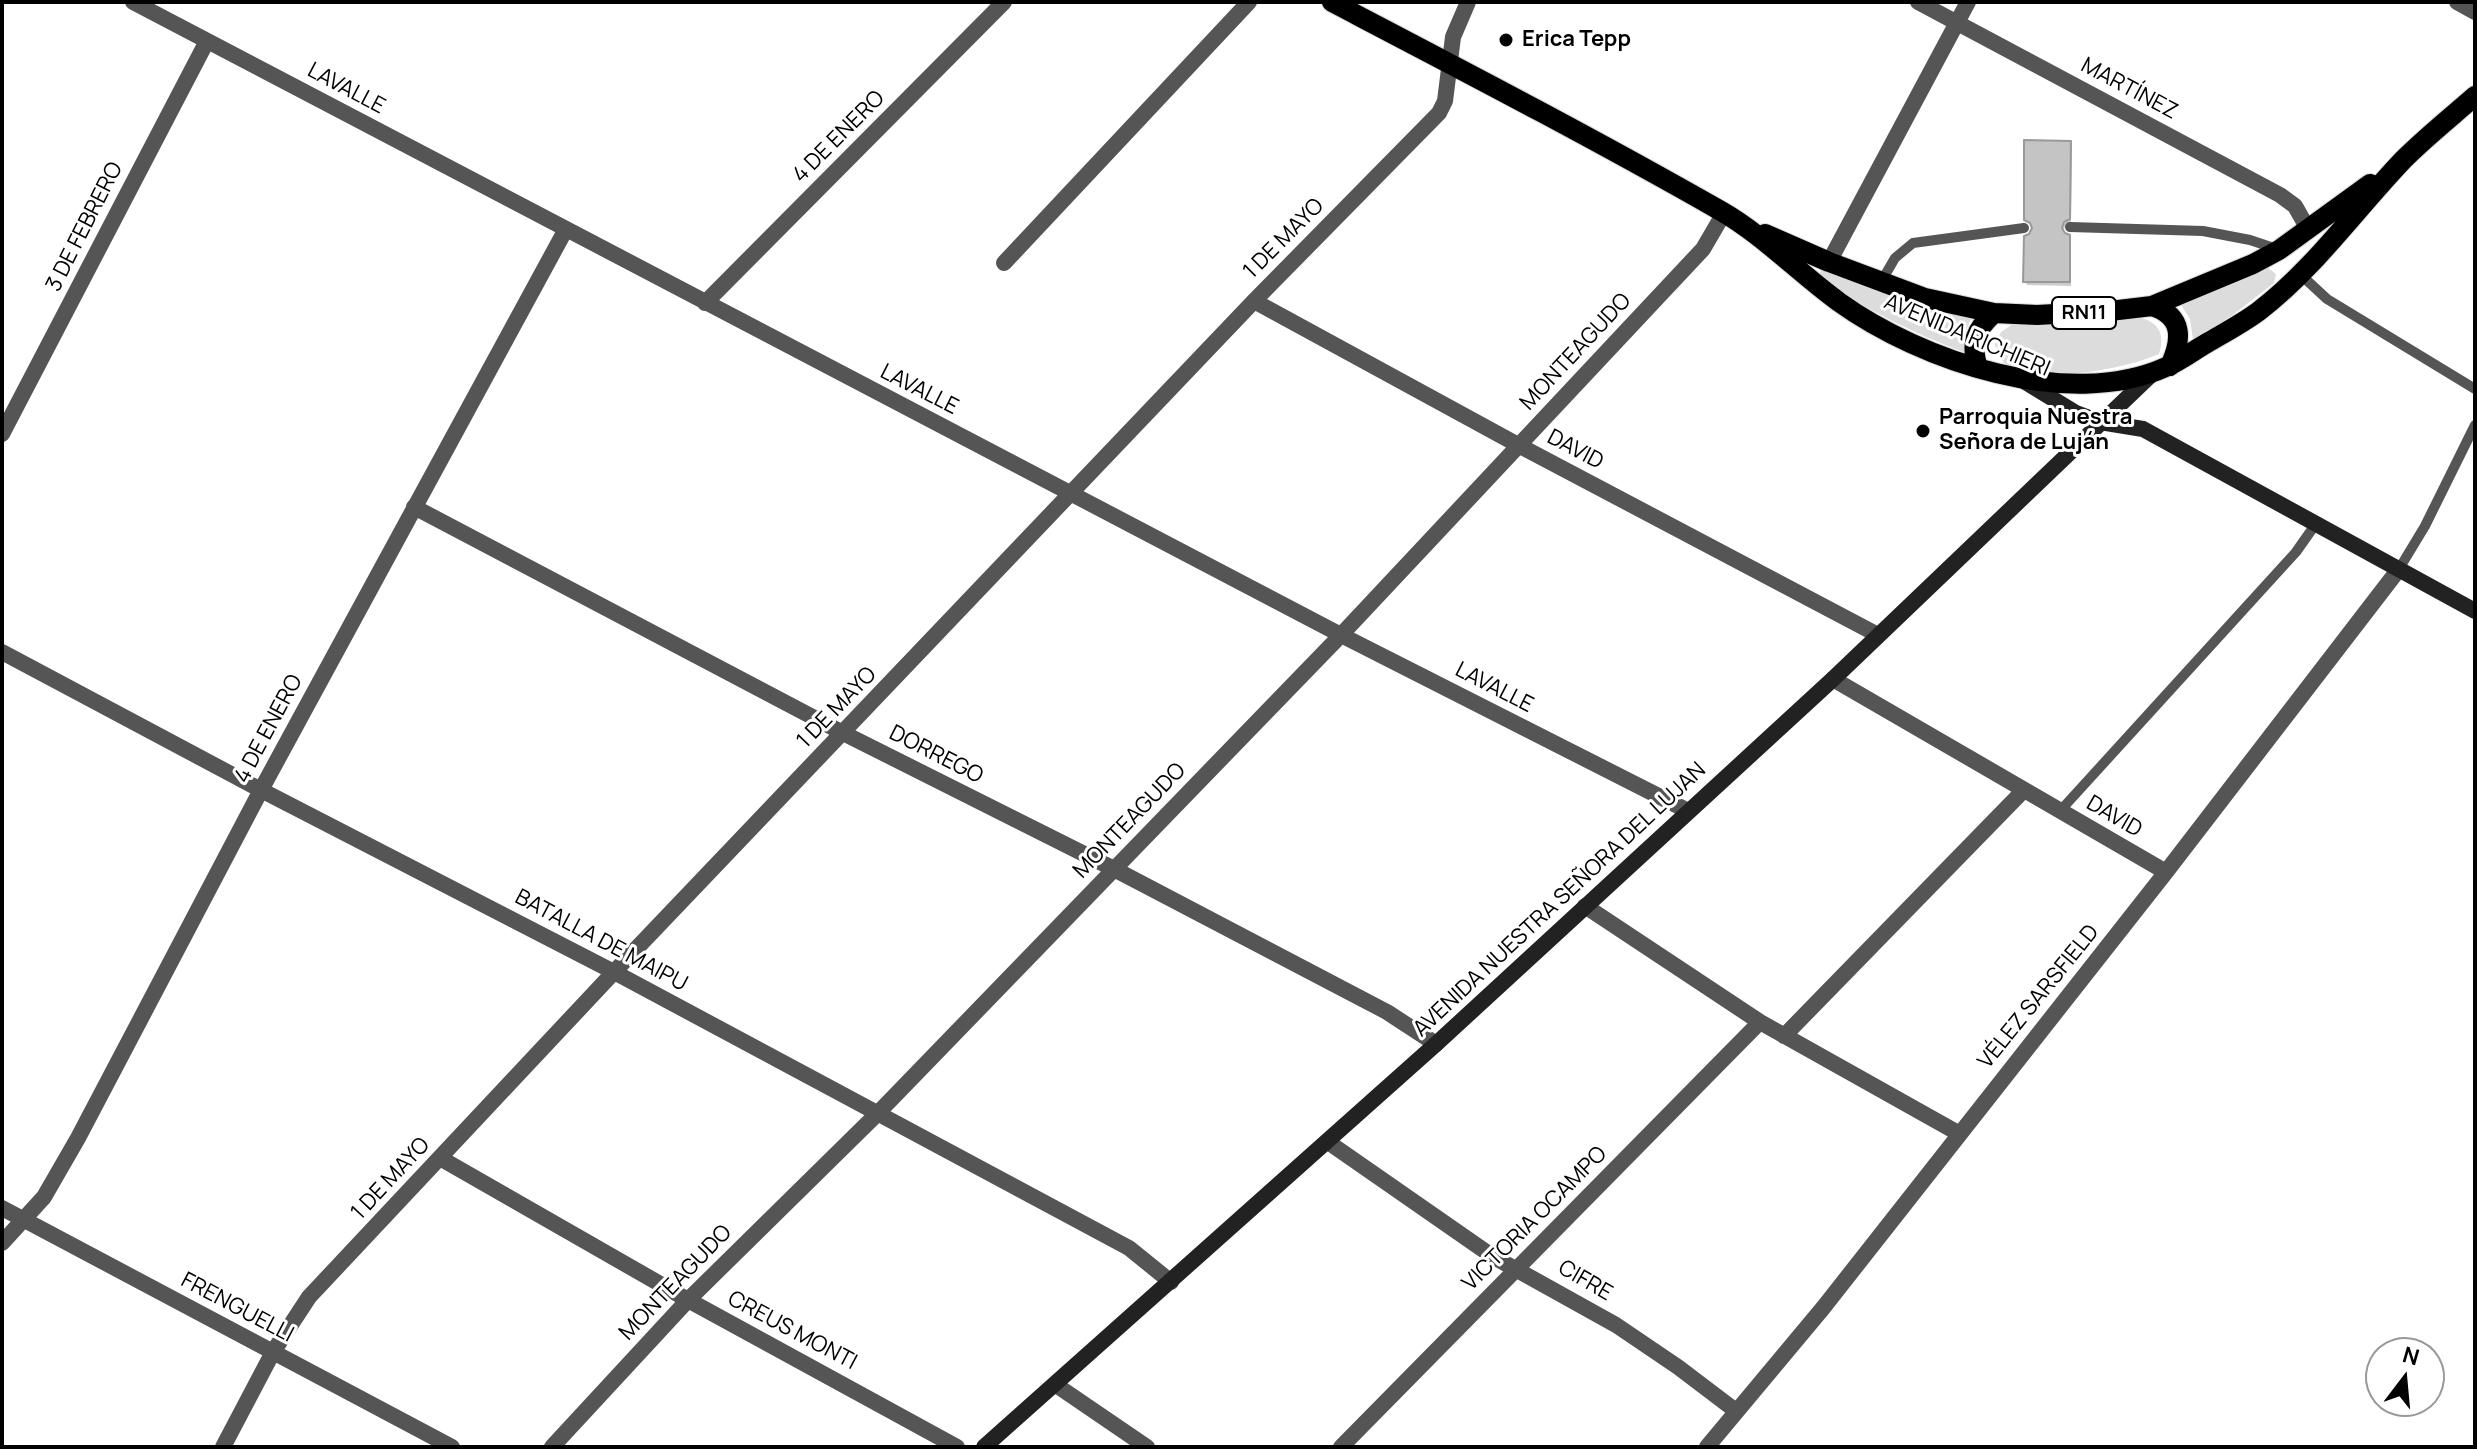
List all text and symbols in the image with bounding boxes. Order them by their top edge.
place label: Erica Tepp [1522,27,1631,53]
marker: Erica Tepp [1497,31,1515,49]
street label: MARTÍNEZ [2076,53,2182,125]
street label: LAVALLE [303,58,389,120]
street label: 4 DE ENERO [788,86,890,188]
street label: 3 DE FEBRERO [41,158,129,296]
street label: 1 DE MAYO [1238,193,1330,285]
street label: MONTEAGUDO [1515,288,1637,416]
street label: AVENIDA RICHIERI [1880,289,2054,383]
road number: RN11 [2052,297,2116,329]
street label: LAVALLE [875,359,963,421]
place label: Parroquia Nuestra Señora de Luján [1939,405,2132,456]
marker: Parroquia Nuestra Señora de Luján [1914,422,1932,440]
street label: DAVID [1542,424,1608,476]
street label: LAVALLE [1450,657,1538,719]
street label: 1 DE MAYO [792,662,882,754]
street label: 4 DE ENERO [229,670,309,788]
street label: DORREGO [885,720,987,790]
street label: AVENIDA NUESTRA SEÑORA DEL LUJAN [1408,757,1712,1043]
street label: MONTEAGUDO [1068,758,1192,884]
street label: DAVID [2081,791,2147,843]
street label: BATALLA DE MAIPU [510,884,692,998]
street label: VÉLEZ SARSFIELD [1973,920,2105,1074]
street label: 1 DE MAYO [346,1132,436,1226]
street label: VICTORIA OCAMPO [1457,1141,1613,1297]
street label: MONTEAGUDO [614,1220,738,1346]
street label: CIFRE [1553,1255,1617,1307]
street label: FRENGUELLI [176,1267,298,1349]
street label: CREUS MONTI [723,1286,861,1376]
north arrow [2365,1337,2445,1417]
text: N [2399,1339,2423,1372]

